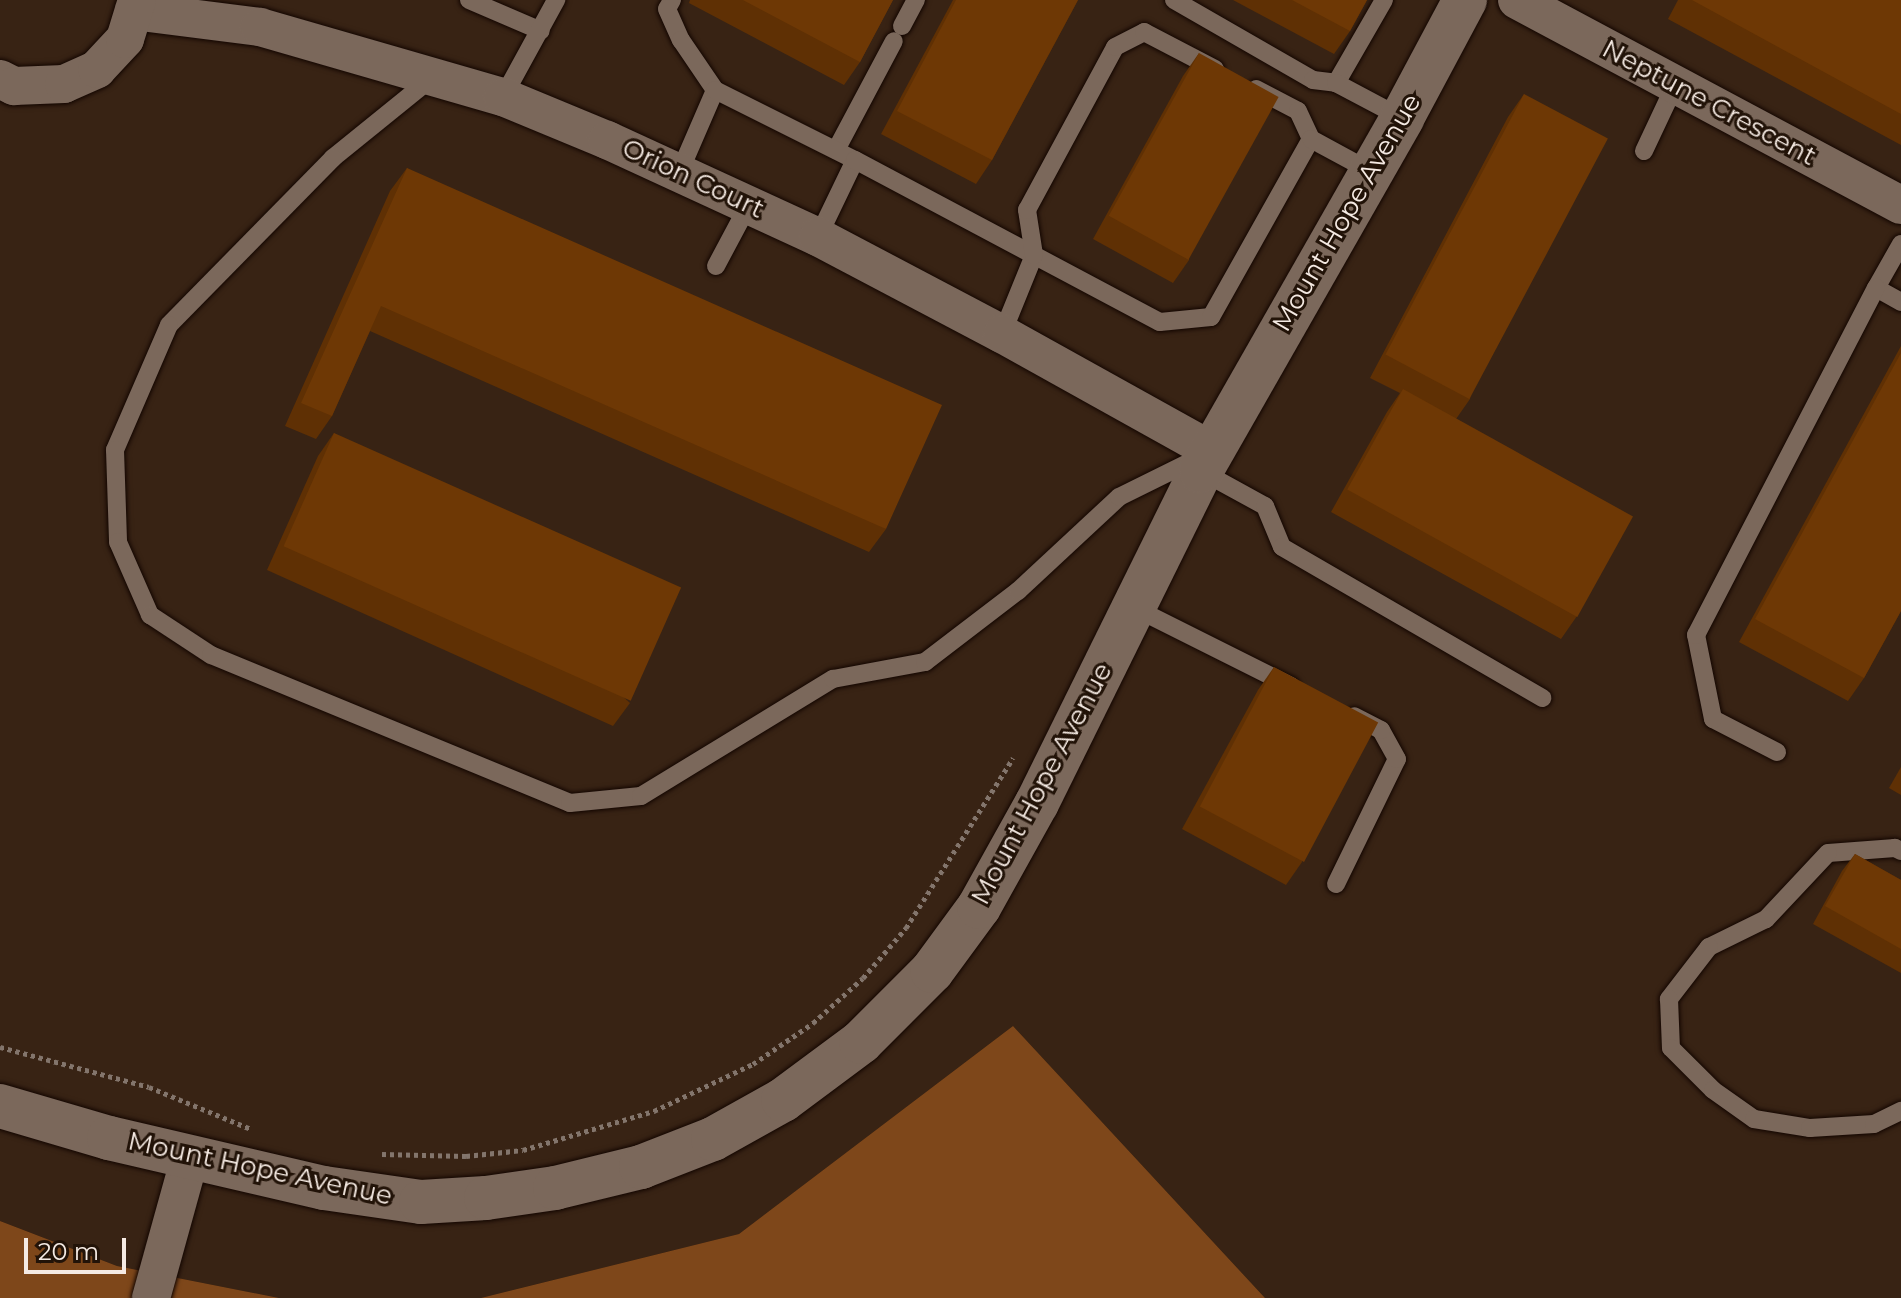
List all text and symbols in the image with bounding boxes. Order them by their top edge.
street label: Neptune Crescent [1597,33,1821,173]
street label: Mount Hope Avenue [1266,89,1428,337]
street label: Orion Court [617,133,769,225]
street label: Mount Hope Avenue [965,658,1119,910]
street label: Mount Hope Avenue [125,1126,395,1212]
scale bar [28,1222,130,1272]
text: 20 m [38,1237,99,1266]

